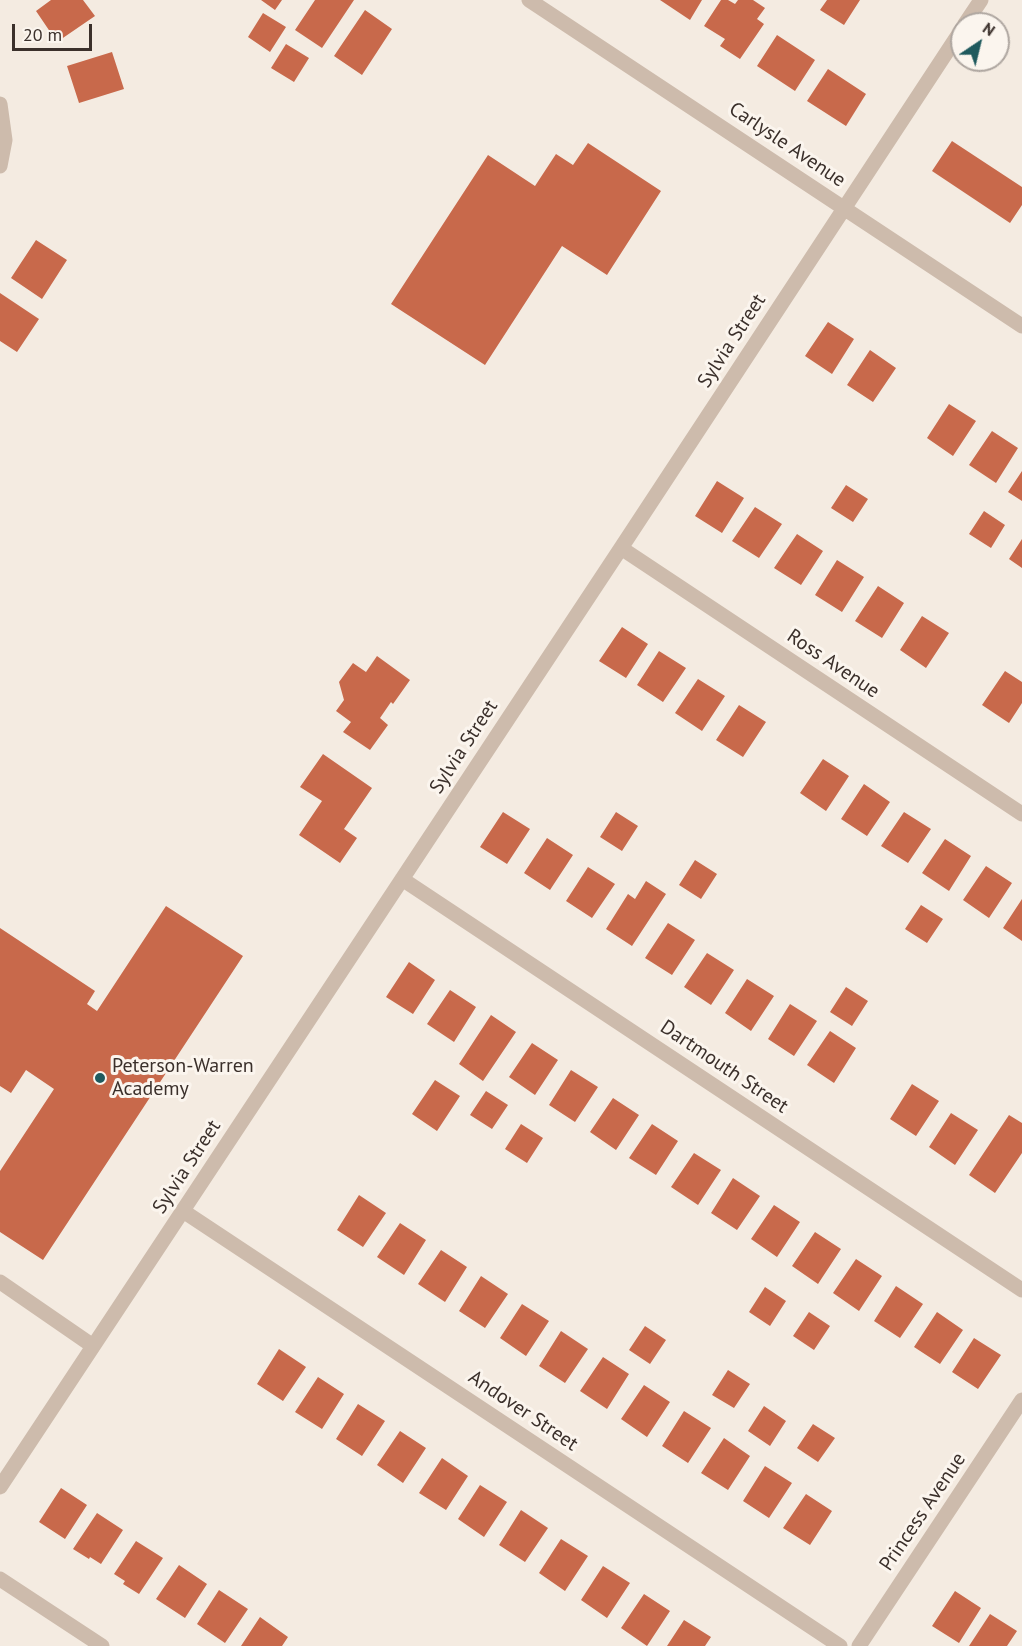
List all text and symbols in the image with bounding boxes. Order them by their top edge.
scale bar [15,12,94,50]
north arrow [950,12,1010,72]
text: N [979,18,999,40]
text: 20 m [23,23,62,46]
street label: Carlysle Avenue [724,97,850,193]
street label: Sylvia Street [693,290,771,392]
street label: Ross Avenue [782,624,884,704]
street label: Sylvia Street [425,696,503,798]
street label: Dartmouth Street [656,1015,792,1119]
place label: Peterson-Warren Academy [112,1054,254,1101]
marker: Peterson-Warren Academy [93,1071,107,1085]
street label: Sylvia Street [148,1116,226,1218]
street label: Andover Street [464,1366,582,1456]
street label: Princess Avenue [875,1449,971,1575]

